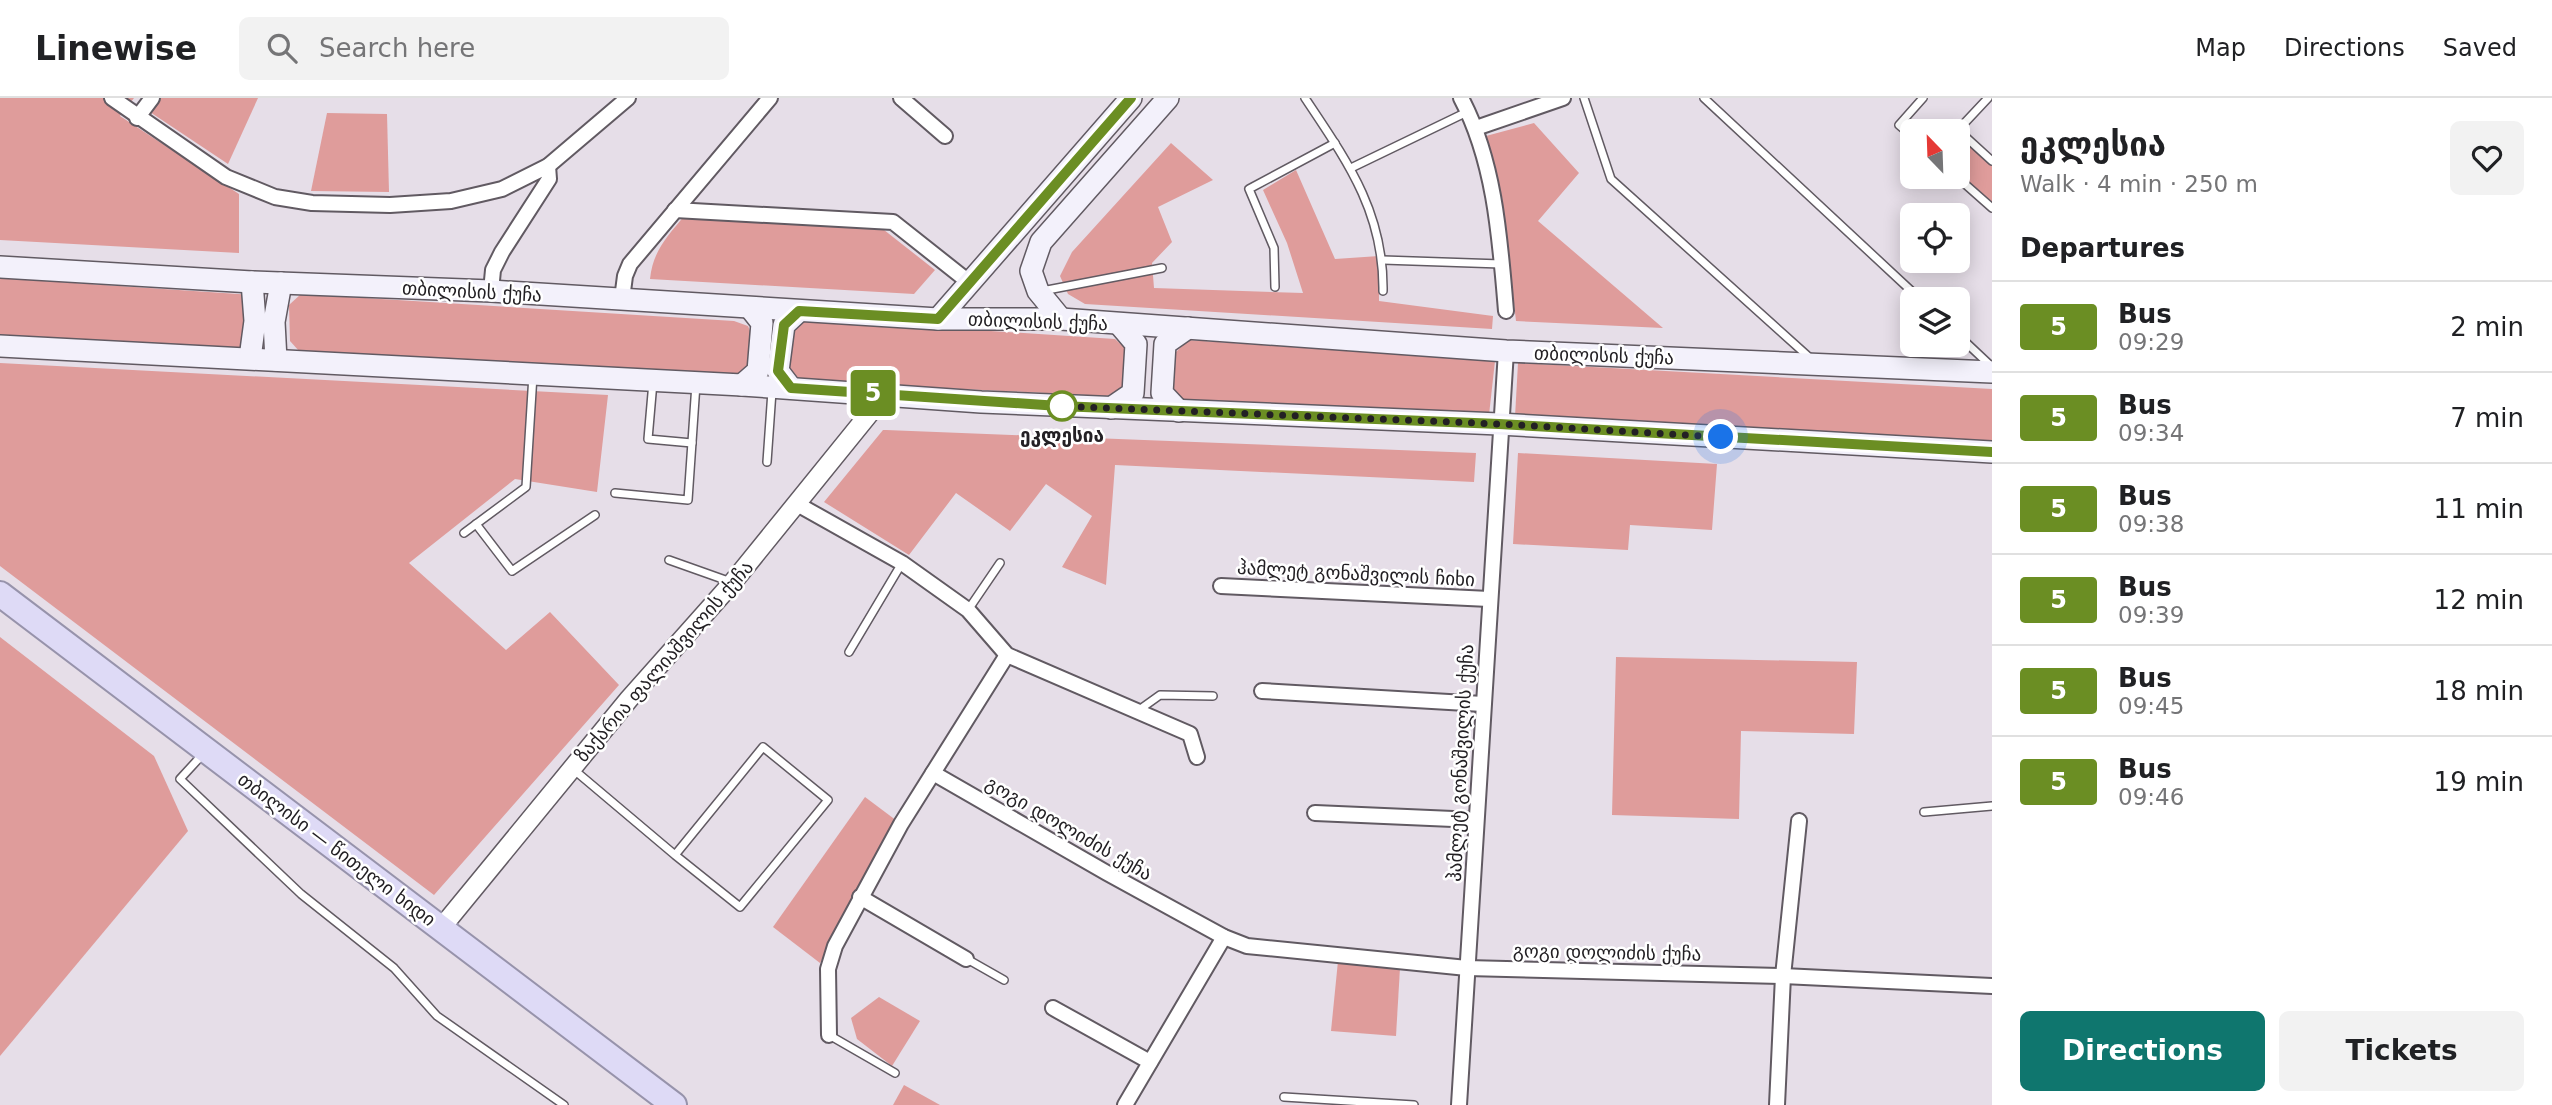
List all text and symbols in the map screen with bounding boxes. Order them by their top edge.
search box [239,17,729,80]
text: Linewise [35,29,197,68]
icon: search [263,29,301,67]
text: Search here [319,33,475,63]
text: Map [2195,34,2246,62]
text: Directions [2284,34,2405,62]
text: Saved [2443,34,2517,62]
north arrow [1900,119,1970,189]
map controls [1900,119,1970,357]
button: heart [2450,121,2524,195]
text: ეკლესია [2020,125,2166,164]
text: Walk · 4 min · 250 m [2020,171,2258,197]
button: locate [1900,203,1970,273]
text: Departures [2020,233,2185,263]
street label: თბილისის ქუჩა [402,276,542,307]
button: layers [1900,287,1970,357]
text: Bus [2118,299,2172,329]
street label: თბილისის ქუჩა [968,308,1108,335]
text: 2 min [2450,312,2524,342]
text: 5 [2050,313,2067,341]
text: 09:29 [2118,329,2184,355]
street label: თბილისის ქუჩა [1534,342,1674,369]
line badge: 5 [850,370,896,416]
text: 5 [865,379,881,407]
text: Bus [2118,390,2172,420]
marker: ეკლესია [1047,391,1077,421]
text: 7 min [2450,403,2524,433]
text: 5 [2050,404,2067,432]
your location [1703,419,1738,454]
text: 09:34 [2118,420,2184,446]
place label: ეკლესია [1020,424,1104,447]
text: Bus [2118,481,2172,511]
text: 11 min [2434,494,2524,524]
text: 5 [2050,495,2067,523]
text: 09:38 [2118,511,2184,537]
street label: ზაქარია ფალიაშვილის ქუჩა [571,556,758,767]
street label: ჰამლეტ გონაშვილის ჩიხი [1236,556,1475,591]
text: Bus [2118,572,2172,602]
text: 12 min [2434,585,2524,615]
text: 5 [2050,586,2067,614]
text: 09:39 [2118,602,2184,628]
street label: ჰამლეტ გონაშვილის ქუჩა [1443,644,1478,882]
text: Bus [2118,663,2172,693]
text: 18 min [2434,676,2524,706]
text: 5 [2050,677,2067,705]
text: 09:45 [2118,693,2184,719]
text: Bus [2118,754,2172,784]
text: 19 min [2434,767,2524,797]
street label: თბილისი — წითელი ხიდი [233,768,440,931]
text: 5 [2050,768,2067,796]
street label: გოგი დოლიძის ქუჩა [981,771,1156,885]
text: 09:46 [2118,784,2184,810]
street label: გოგი დოლიძის ქუჩა [1513,939,1701,966]
button: Directions [2020,1011,2265,1091]
button: Tickets [2279,1011,2524,1091]

